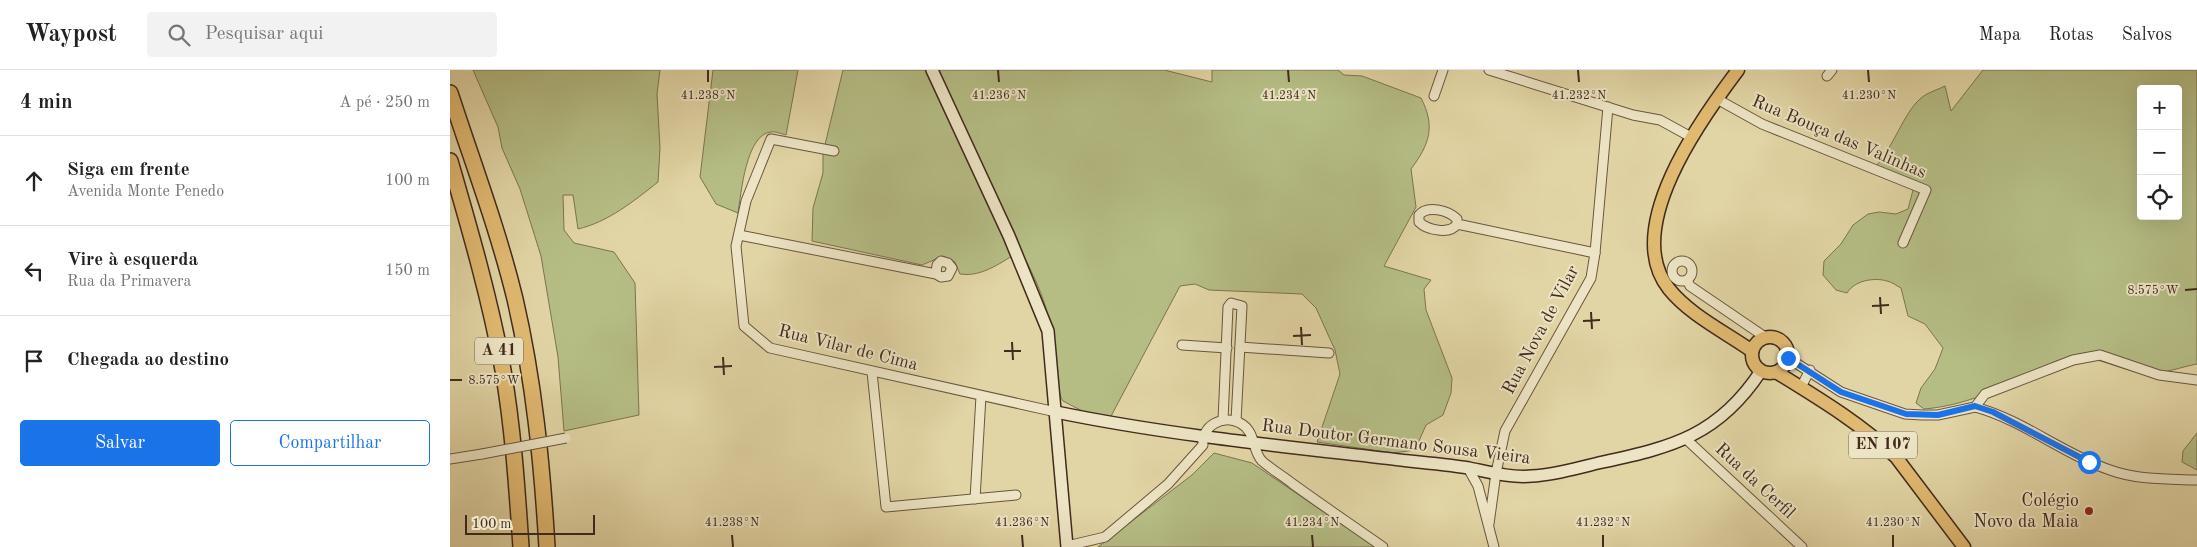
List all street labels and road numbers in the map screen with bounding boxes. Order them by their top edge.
street label: Rua Bouça das Valinhas [1749,92,1929,182]
street label: Rua Nova de Vilar [1499,262,1583,397]
street label: Rua Vilar de Cima [776,322,920,374]
road number: A 41 [475,338,523,364]
street label: Rua Doutor Germano Sousa Vieira [1260,417,1532,467]
road number: EN 107 [1849,432,1917,458]
street label: Rua da Cerfil [1712,440,1798,522]

